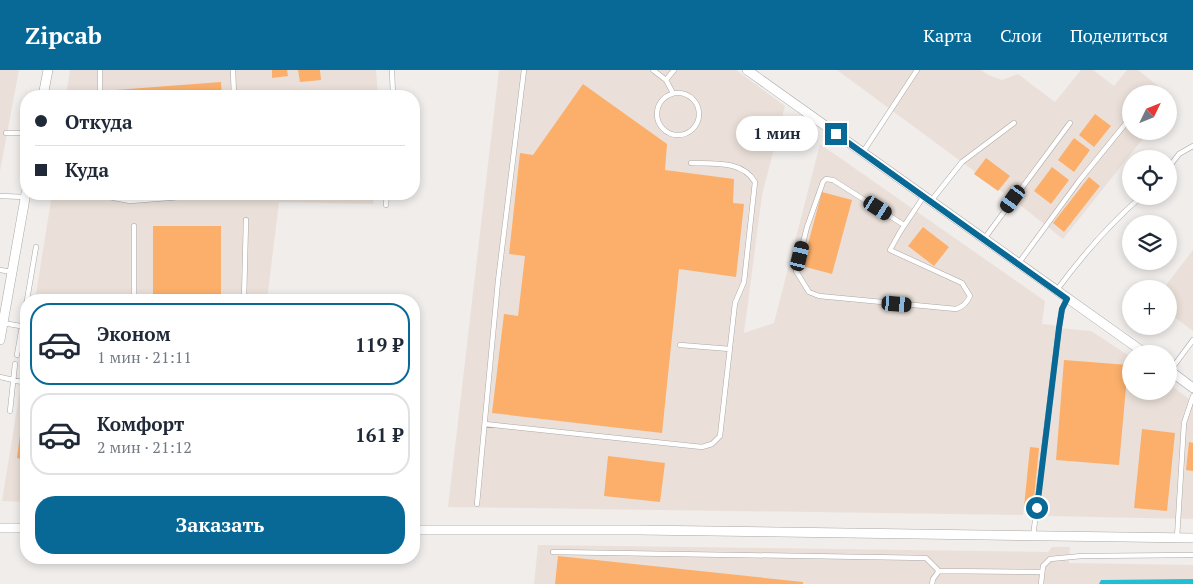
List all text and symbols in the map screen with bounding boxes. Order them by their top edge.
text: Zipcab [25,19,102,51]
text: Карта [923,23,972,47]
text: Слои [1000,23,1042,47]
text: Поделиться [1070,23,1168,47]
north arrow [1122,85,1178,140]
map controls [1122,85,1177,400]
text: Откуда [65,109,133,134]
callout: 1 мин [736,116,818,152]
text: 1 мин [753,122,801,144]
route end [825,123,847,145]
button: locate [1122,150,1177,205]
text: Куда [65,157,109,182]
car [998,182,1027,216]
car [861,194,894,222]
button: layers [1122,215,1177,270]
car [789,240,810,272]
button: + [1122,280,1177,335]
car [881,295,912,313]
text: Эконом [97,321,171,346]
icon: car [37,322,82,367]
text: 119 ₽ [355,332,403,357]
button: − [1122,345,1177,400]
text: 1 мин · 21:11 [97,346,192,368]
text: Комфорт [97,411,184,436]
icon: car [37,412,82,457]
text: 161 ₽ [355,422,403,447]
text: 2 мин · 21:12 [97,436,192,458]
button: Заказать [35,496,405,554]
route start [1026,497,1048,519]

